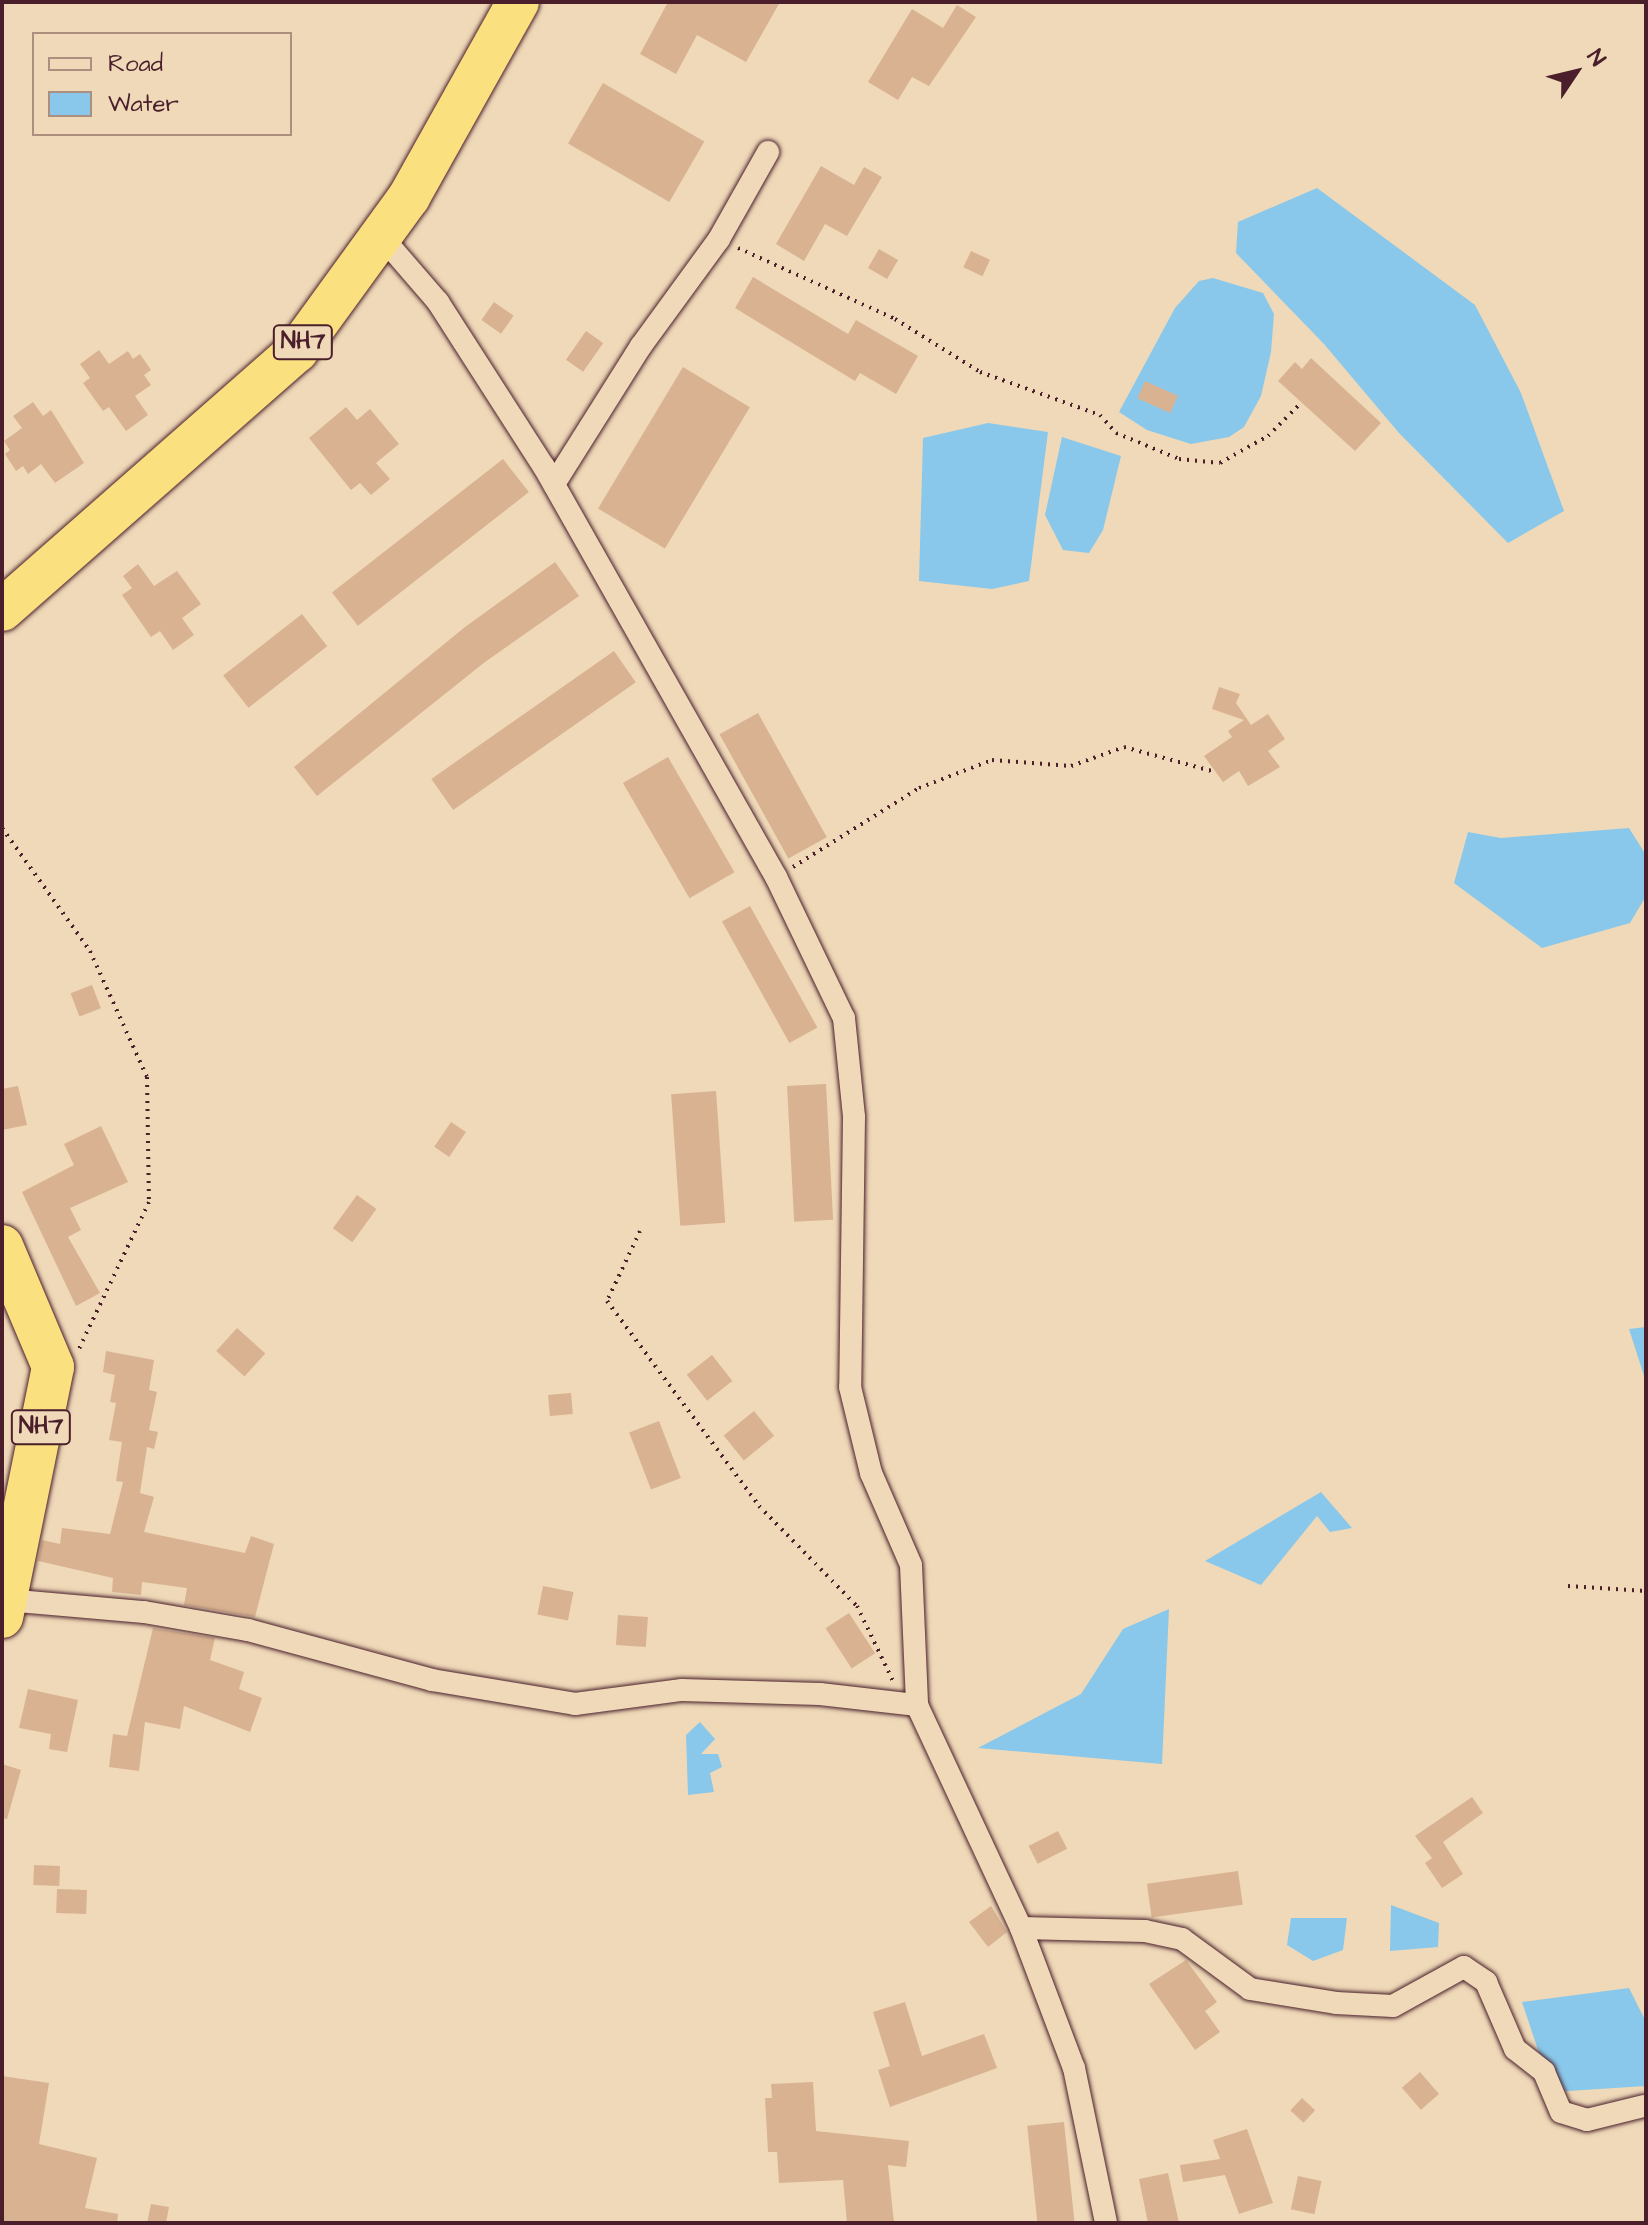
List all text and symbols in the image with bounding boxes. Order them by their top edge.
legend [32,32,292,136]
north arrow [1536,32,1616,112]
text: N [1579,43,1613,72]
text: Road [108,47,163,81]
text: Water [108,87,179,121]
road number: NH7 [271,322,335,362]
road number: NH7 [9,1407,73,1447]

